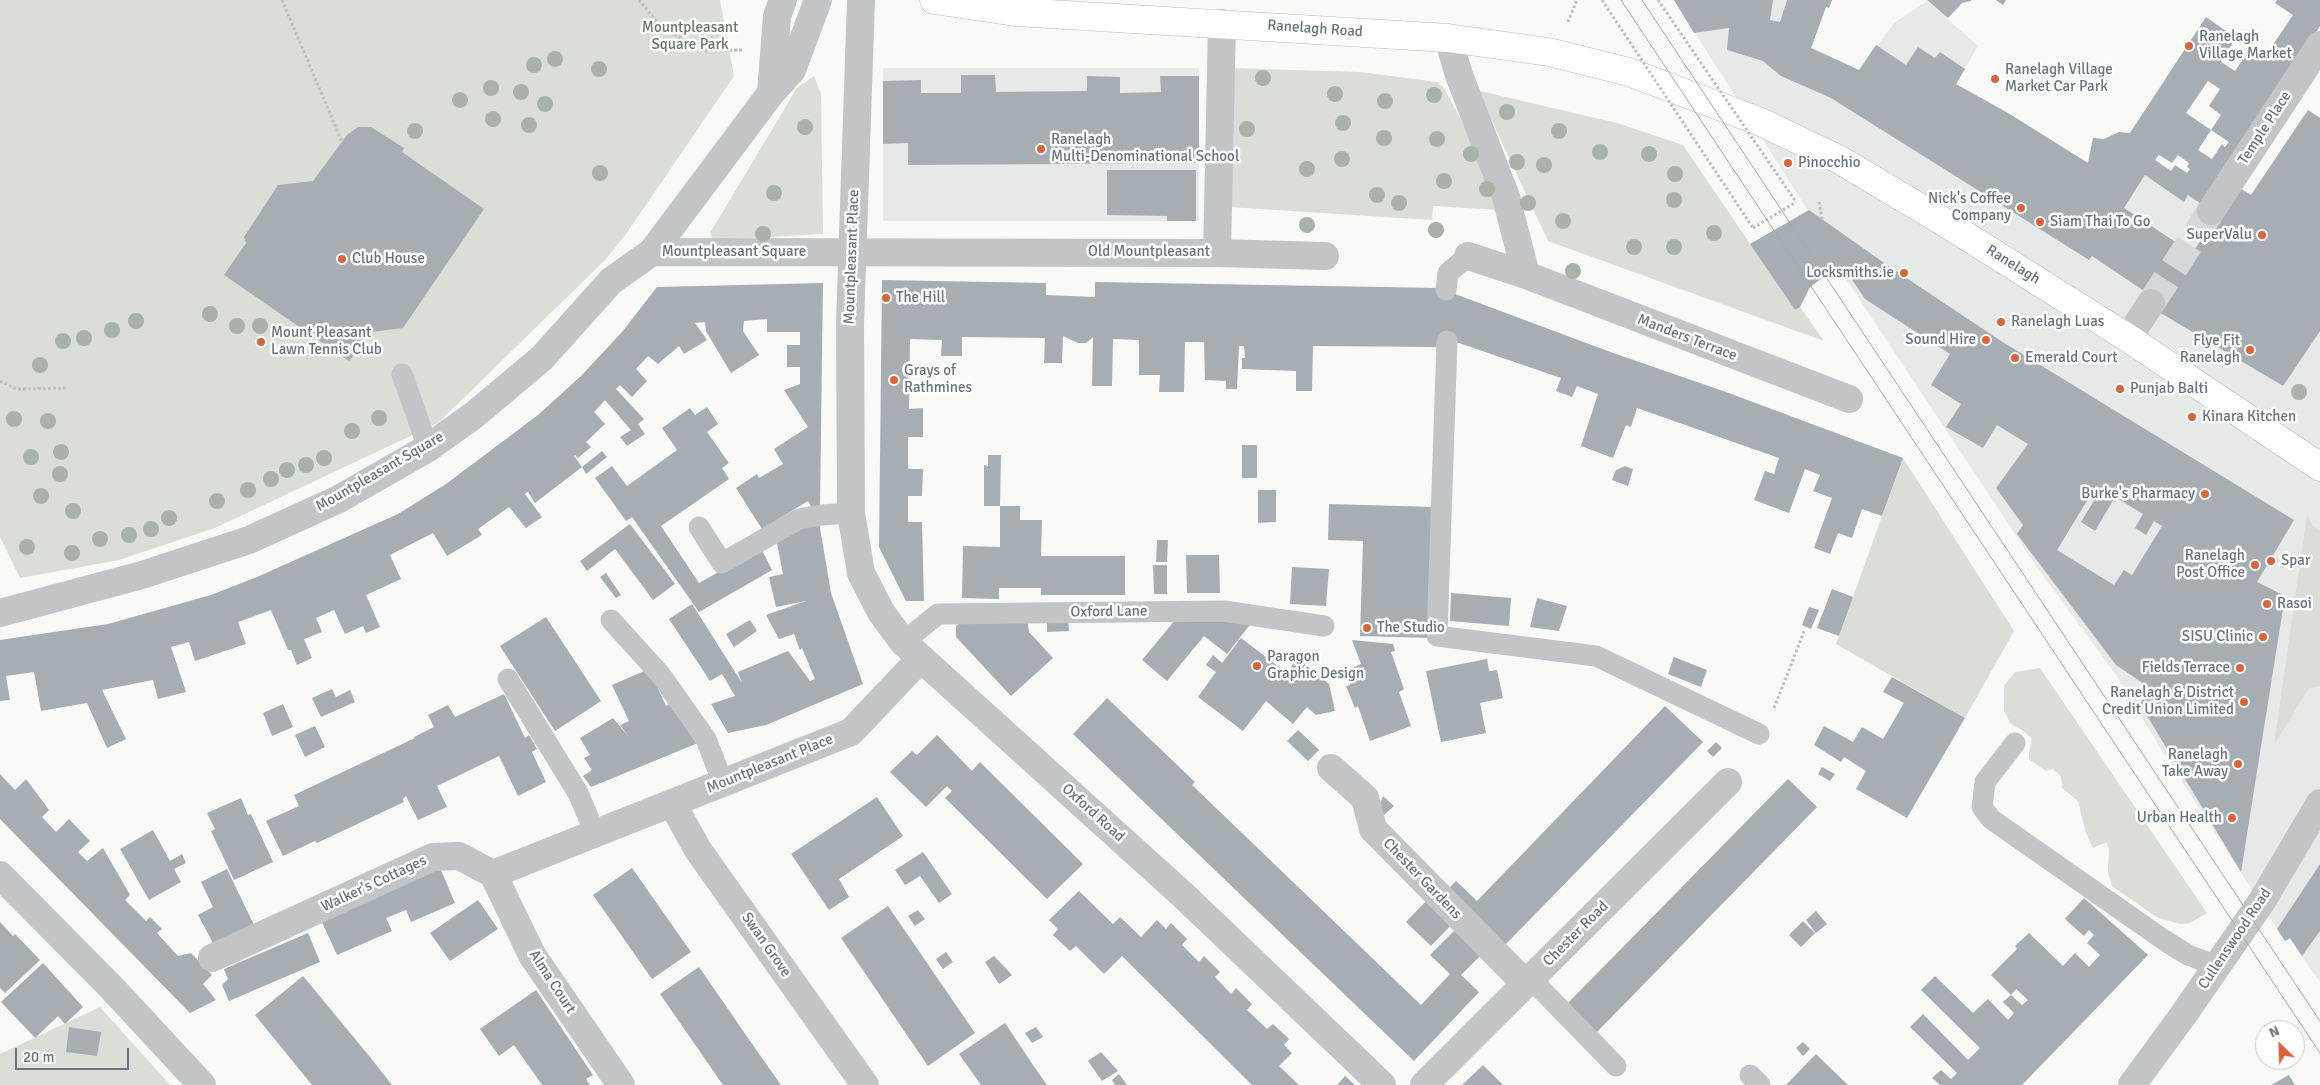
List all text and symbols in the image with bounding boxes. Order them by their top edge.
street label: Ranelagh Road [1267,17,1363,41]
park label: Mountpleasant Square Park [642,19,738,54]
place label: Ranelagh Village Market [2199,28,2292,63]
marker: Ranelagh Village Market [2183,40,2195,52]
place label: Ranelagh Village Market Car Park [2005,61,2113,96]
marker: Ranelagh Village Market Car Park [1989,73,2001,85]
street label: Temple Place [2235,88,2295,168]
place label: Ranelagh Multi-Denominational School [1051,131,1239,166]
marker: Ranelagh Multi-Denominational School [1035,143,1047,155]
place label: Pinocchio [1798,154,1861,172]
marker: Pinocchio [1782,157,1794,169]
street label: Mountpleasant Place [841,189,863,325]
place label: Nick's Coffee Company [1928,190,2011,225]
marker: Nick's Coffee Company [2015,202,2027,214]
place label: Siam Thai To Go [2050,213,2150,231]
marker: Siam Thai To Go [2034,216,2046,228]
place label: SuperValu [2186,226,2252,244]
marker: SuperValu [2256,229,2268,241]
street label: Ranelagh [1983,241,2043,289]
street label: Mountpleasant Square [662,243,806,261]
street label: Old Mountpleasant [1088,243,1210,261]
place label: Club House [352,250,425,268]
marker: Club House [336,253,348,265]
place label: Locksmiths.ie [1806,264,1894,282]
marker: Locksmiths.ie [1898,267,1910,279]
place label: The Hill [896,289,945,307]
marker: The Hill [880,292,892,304]
street label: Manders Terrace [1635,311,1739,365]
place label: Ranelagh Luas [2011,313,2104,331]
marker: Ranelagh Luas [1995,316,2007,328]
place label: Mount Pleasant Lawn Tennis Club [271,324,382,359]
place label: Sound Hire [1905,331,1976,349]
place label: Flye Fit Ranelagh [2180,332,2240,367]
marker: Sound Hire [1980,334,1992,346]
marker: Mount Pleasant Lawn Tennis Club [255,336,267,348]
marker: Flye Fit Ranelagh [2244,344,2256,356]
place label: Emerald Court [2025,349,2118,367]
marker: Emerald Court [2009,352,2021,364]
place label: Grays of Rathmines [904,362,972,397]
marker: Grays of Rathmines [888,374,900,386]
place label: Punjab Balti [2130,380,2208,398]
marker: Punjab Balti [2114,383,2126,395]
place label: Kinara Kitchen [2202,408,2296,426]
marker: Kinara Kitchen [2186,411,2198,423]
street label: Mountpleasant Square [313,428,447,516]
place label: Burke's Pharmacy [2081,485,2195,503]
marker: Burke's Pharmacy [2199,488,2211,500]
place label: Ranelagh Post Office [2176,547,2245,582]
place label: Spar [2281,552,2310,570]
marker: Spar [2265,555,2277,567]
marker: Ranelagh Post Office [2249,559,2261,571]
place label: Rasoi [2277,595,2312,613]
marker: Rasoi [2261,598,2273,610]
street label: Oxford Lane [1070,602,1148,622]
place label: The Studio [1377,619,1445,637]
marker: The Studio [1361,622,1373,634]
place label: SISU Clinic [2182,628,2253,646]
marker: SISU Clinic [2257,631,2269,643]
place label: Paragon Graphic Design [1267,648,1364,683]
place label: Fields Terrace [2142,659,2230,677]
marker: Paragon Graphic Design [1251,660,1263,672]
marker: Fields Terrace [2234,662,2246,674]
place label: Ranelagh & District Credit Union Limited [2102,684,2234,719]
marker: Ranelagh & District Credit Union Limited [2238,696,2250,708]
street label: Mountpleasant Place [704,730,836,798]
place label: Ranelagh Take Away [2162,746,2228,781]
marker: Ranelagh Take Away [2232,758,2244,770]
street label: Oxford Road [1058,780,1128,846]
place label: Urban Health [2137,809,2222,827]
marker: Urban Health [2226,812,2238,824]
street label: Chester Gardens [1379,835,1465,923]
street label: Walker's Cottages [319,852,429,916]
street label: Cullenswood Road [2195,885,2275,993]
street label: Chester Road [1540,898,1612,970]
street label: Swan Grove [737,909,795,981]
street label: Alma Court [525,947,579,1017]
north arrow [2255,1020,2305,1070]
text: N [2266,1022,2282,1042]
scale bar [18,1038,131,1070]
text: 20 m [23,1048,54,1066]

